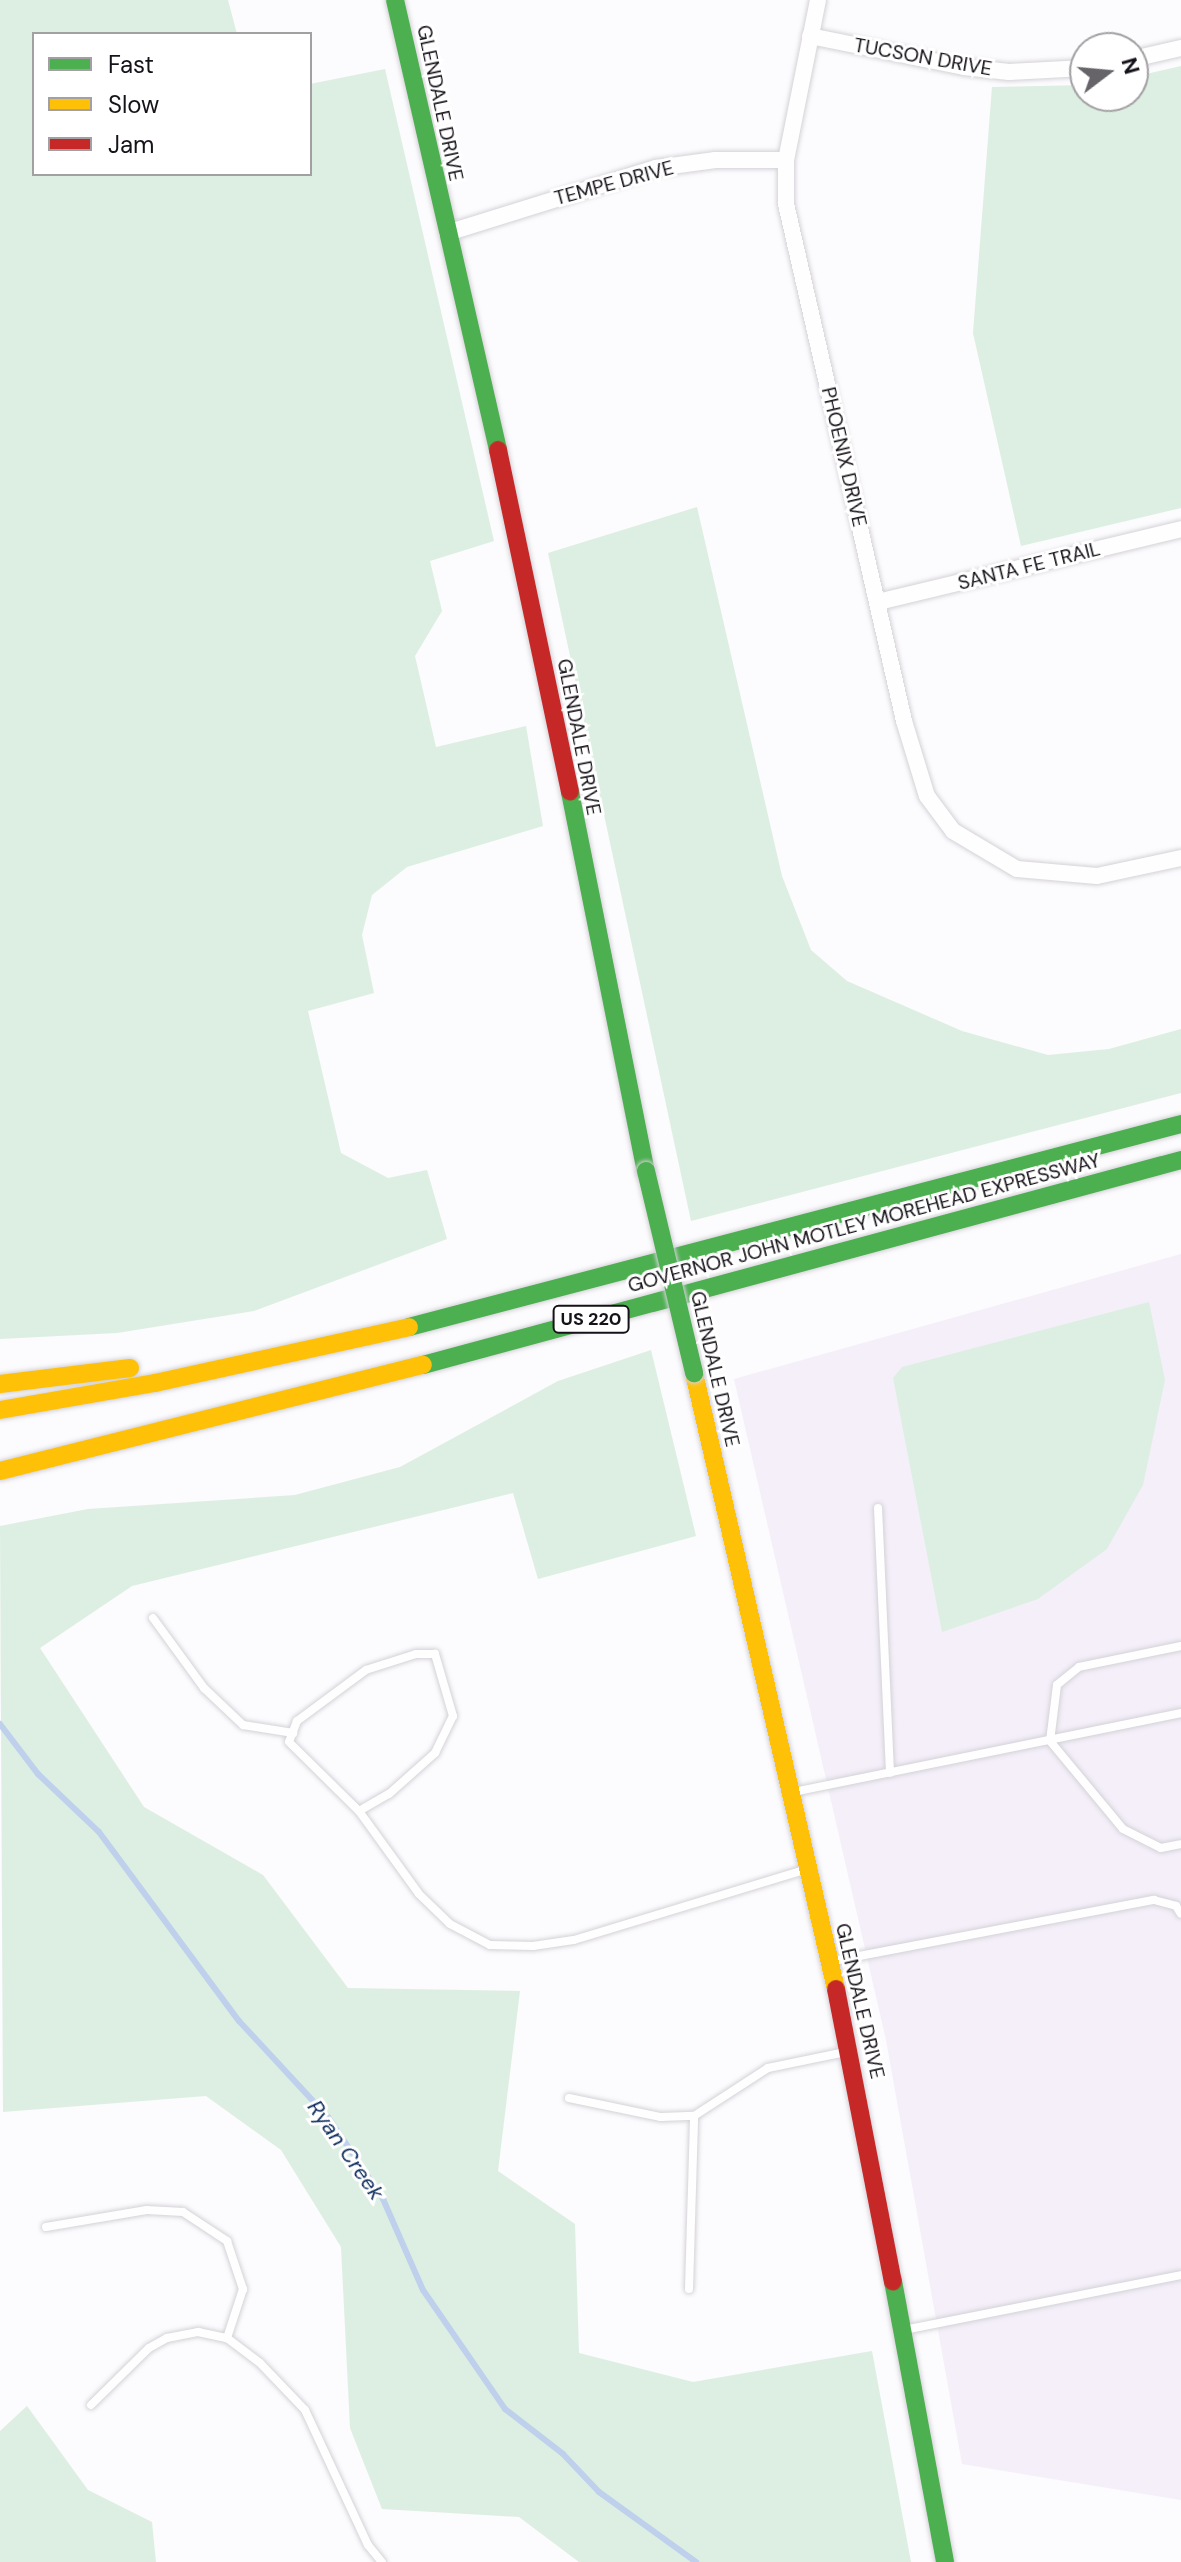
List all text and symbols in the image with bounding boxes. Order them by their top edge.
street label: GLENDALE DRIVE [412,23,468,183]
legend [32,32,312,176]
north arrow [1069,32,1149,112]
street label: TUCSON DRIVE [852,33,994,81]
text: Fast [108,49,154,80]
text: N [1114,54,1147,78]
text: Slow [108,89,159,120]
text: Jam [108,129,154,160]
street label: TEMPE DRIVE [552,156,676,210]
street label: PHOENIX DRIVE [816,385,872,529]
street label: SANTA FE TRAIL [955,537,1103,595]
street label: GLENDALE DRIVE [552,657,606,817]
street label: GOVERNOR JOHN MOTLEY MOREHEAD EXPRESSWAY [625,1148,1103,1298]
street label: GLENDALE DRIVE [685,1289,745,1449]
road number: US 220 [551,1305,631,1333]
street label: GLENDALE DRIVE [830,1921,890,2081]
water label: Ryan Creek [302,2095,390,2205]

